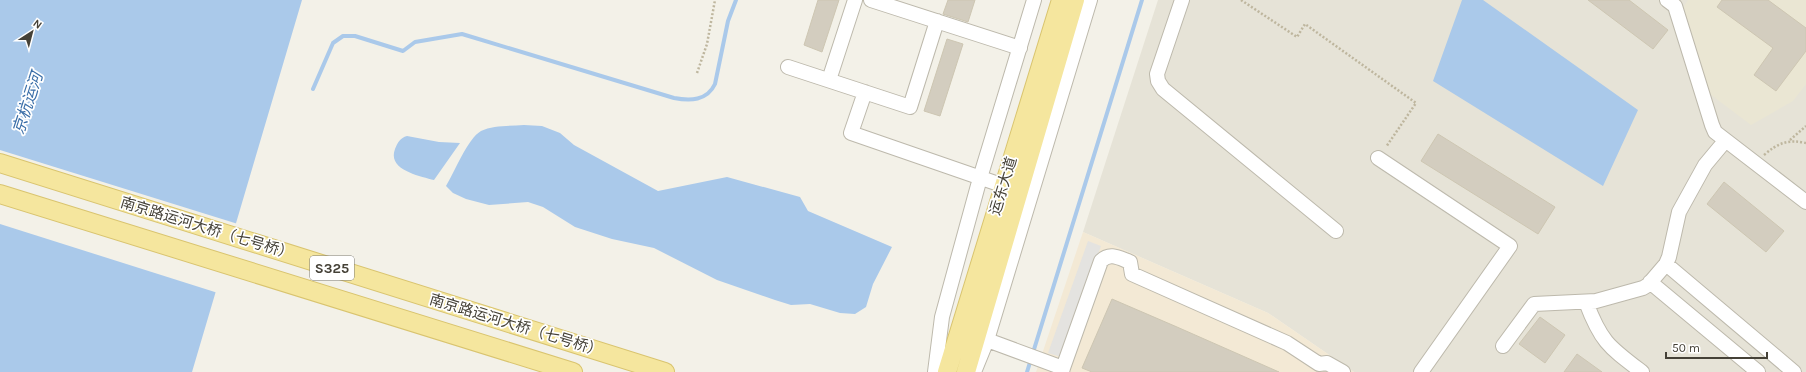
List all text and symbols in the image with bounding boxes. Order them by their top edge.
north arrow [12,12,52,52]
text: N [31,17,45,32]
water label: 京杭运河 [9,67,47,137]
street label: 运东大道 [986,155,1020,217]
street label: 南京路运河大桥（七号桥） [118,193,296,263]
road number: S325 [310,256,354,280]
street label: 南京路运河大桥（七号桥） [427,290,605,360]
scale bar [1666,334,1767,360]
text: 50 m [1672,341,1700,355]

